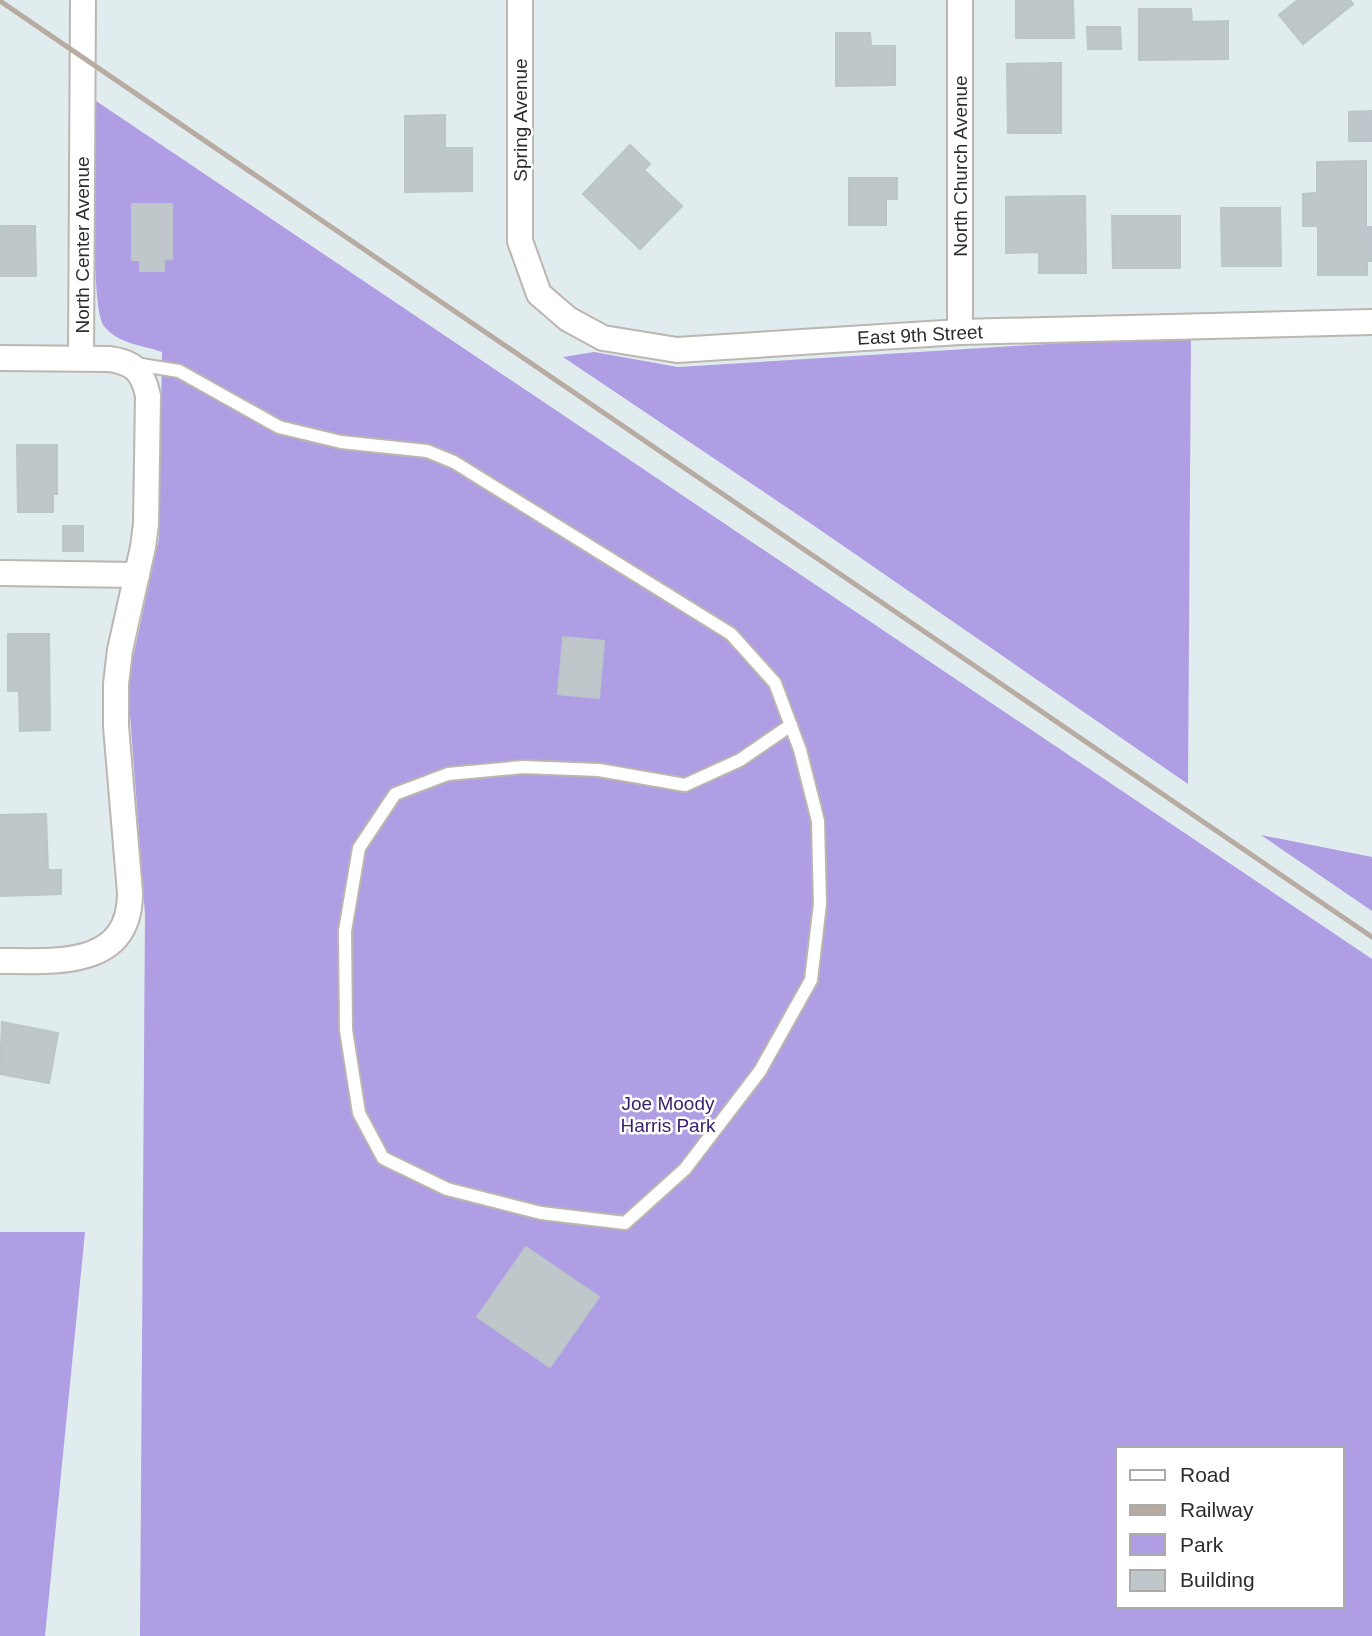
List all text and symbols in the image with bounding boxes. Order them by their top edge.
street label: Spring Avenue [510,58,531,182]
street label: North Church Avenue [950,75,971,257]
street label: North Center Avenue [72,156,93,334]
street label: East 9th Street [857,321,984,349]
park label: Joe Moody Harris Park [620,1093,716,1136]
legend [1116,1447,1344,1608]
text: Road [1180,1463,1230,1486]
text: Railway [1180,1498,1254,1521]
text: Park [1180,1533,1224,1556]
text: Building [1180,1568,1255,1591]

